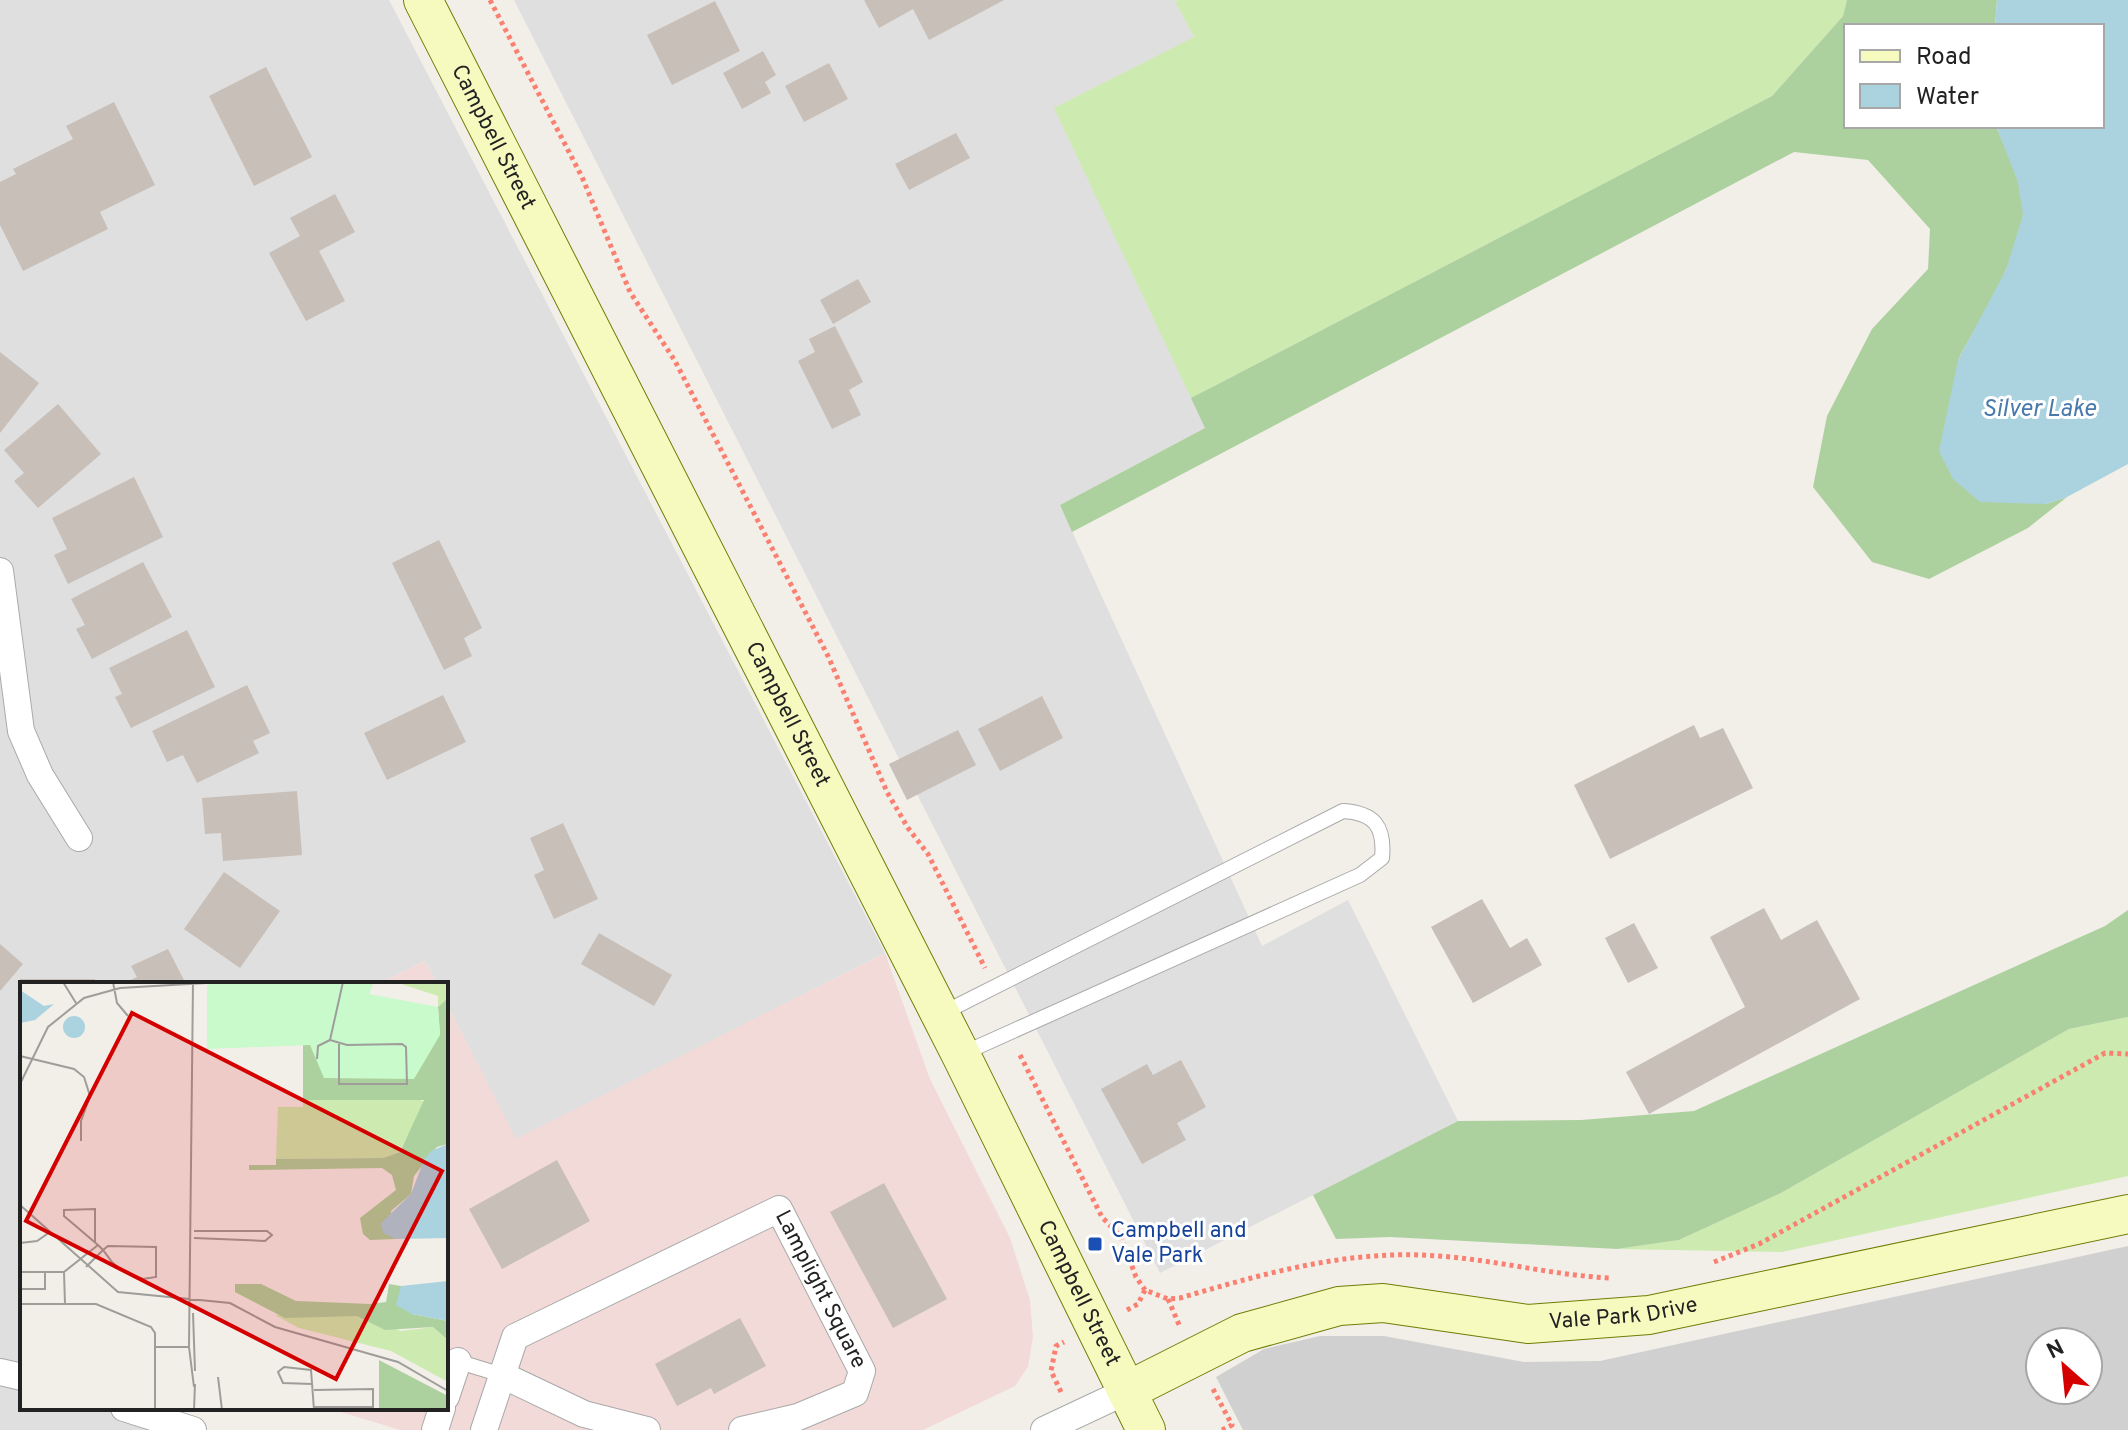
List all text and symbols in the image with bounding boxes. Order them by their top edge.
legend [1844,24,2104,128]
text: Road [1916,43,1972,73]
street label: Campbell Street [445,60,541,214]
text: Water [1916,83,1979,113]
water label: Silver Lake [1982,395,2096,425]
street label: Campbell Street [739,637,836,792]
inset map [20,982,448,1410]
street label: Lamplight Square [769,1206,872,1373]
street label: Campbell Street [1031,1216,1126,1371]
place label: Campbell and Vale Park [1111,1218,1247,1270]
marker: Campbell and Vale Park [1086,1235,1104,1253]
street label: Vale Park Drive [1548,1292,1700,1336]
north arrow [2024,1326,2104,1406]
text: N [2043,1335,2069,1366]

